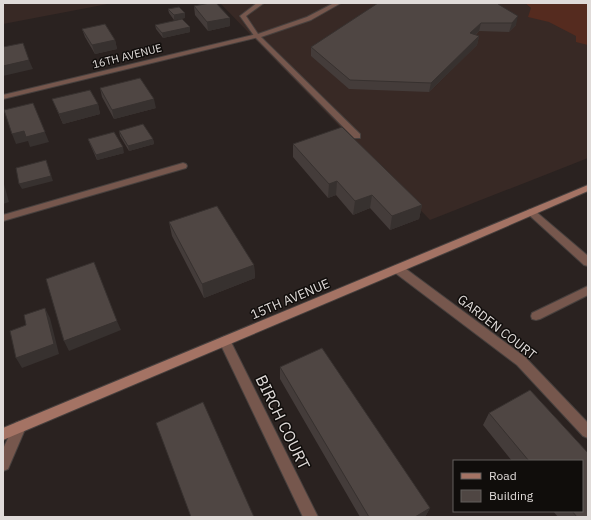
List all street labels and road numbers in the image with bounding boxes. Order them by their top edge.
street label: 16TH AVENUE [91,41,163,71]
street label: 15TH AVENUE [248,275,332,323]
street label: GARDEN COURT [454,291,540,363]
street label: BIRCH COURT [251,371,315,473]

